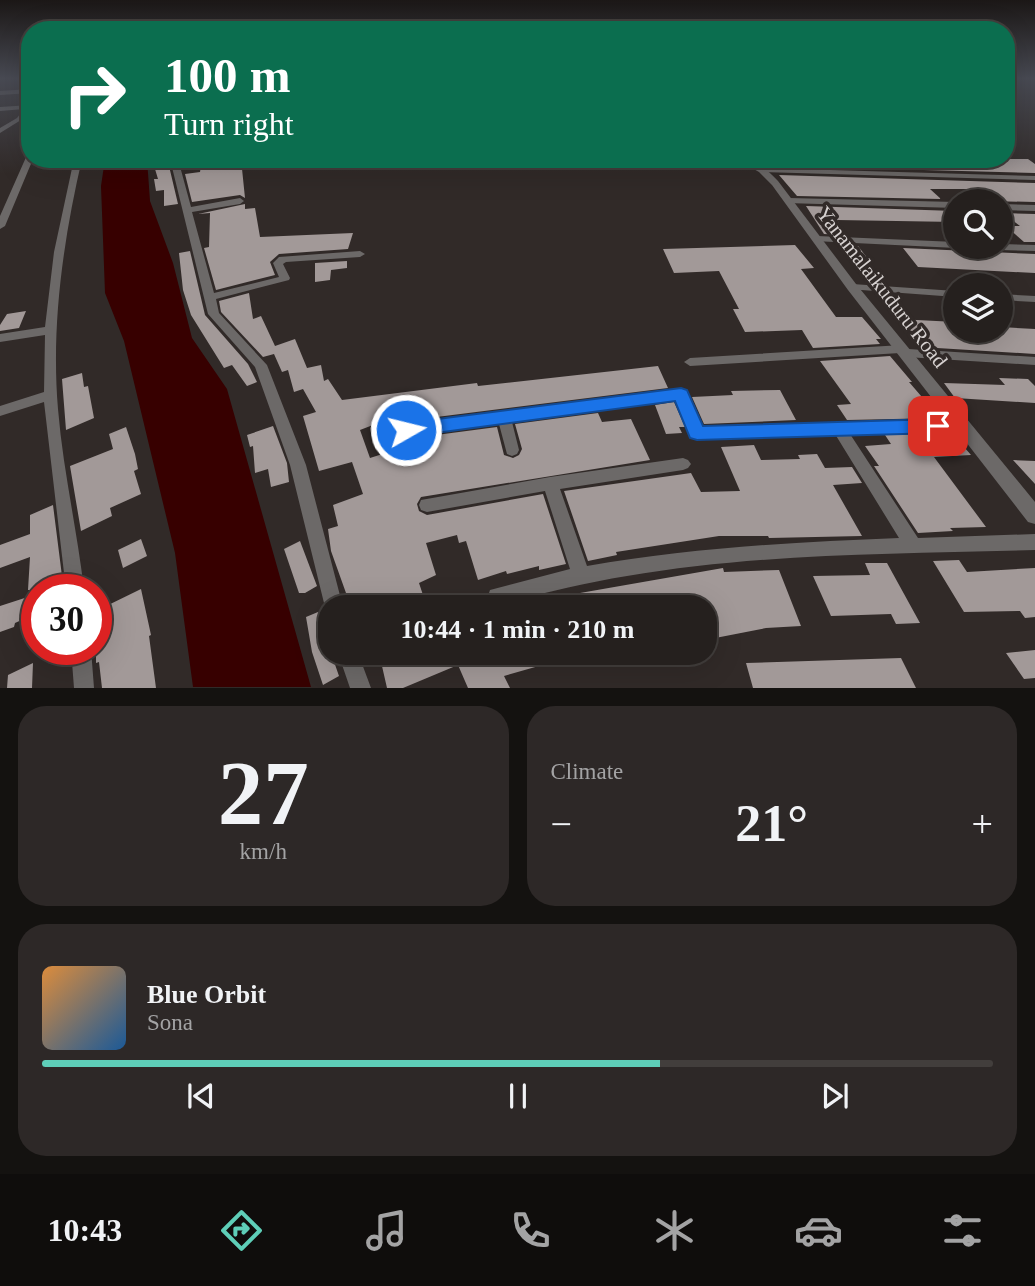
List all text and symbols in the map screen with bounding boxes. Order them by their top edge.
text: 100 m [164,48,291,103]
icon: right [49,49,140,140]
text: Turn right [164,106,294,142]
map controls [943,189,1013,343]
button: search [943,189,1013,259]
street label: Yanamalaikuduru Road [812,202,953,373]
button: layers [943,273,1013,343]
position arrow [369,393,443,467]
pin [908,396,968,456]
icon: arrive [919,407,957,445]
speed limit sign: 30 [21,574,112,665]
text: 10:44 · 1 min · 210 m [401,615,635,644]
text: 27 [218,743,309,844]
text: Climate [551,759,623,784]
text: 21° [735,795,808,852]
text: − [551,803,572,845]
text: + [972,803,993,845]
text: km/h [240,839,287,864]
text: Blue Orbit [147,980,266,1009]
text: Sona [147,1010,193,1035]
icon: previous [182,1077,220,1115]
icon: pause [499,1077,537,1115]
icon: next [816,1077,854,1115]
icon: directions [217,1206,266,1255]
icon: music [362,1206,411,1255]
icon: phone [506,1206,555,1255]
icon: climate [650,1206,699,1255]
icon: car [794,1206,843,1255]
icon: filters [938,1206,987,1255]
text: 10:43 [48,1212,122,1248]

